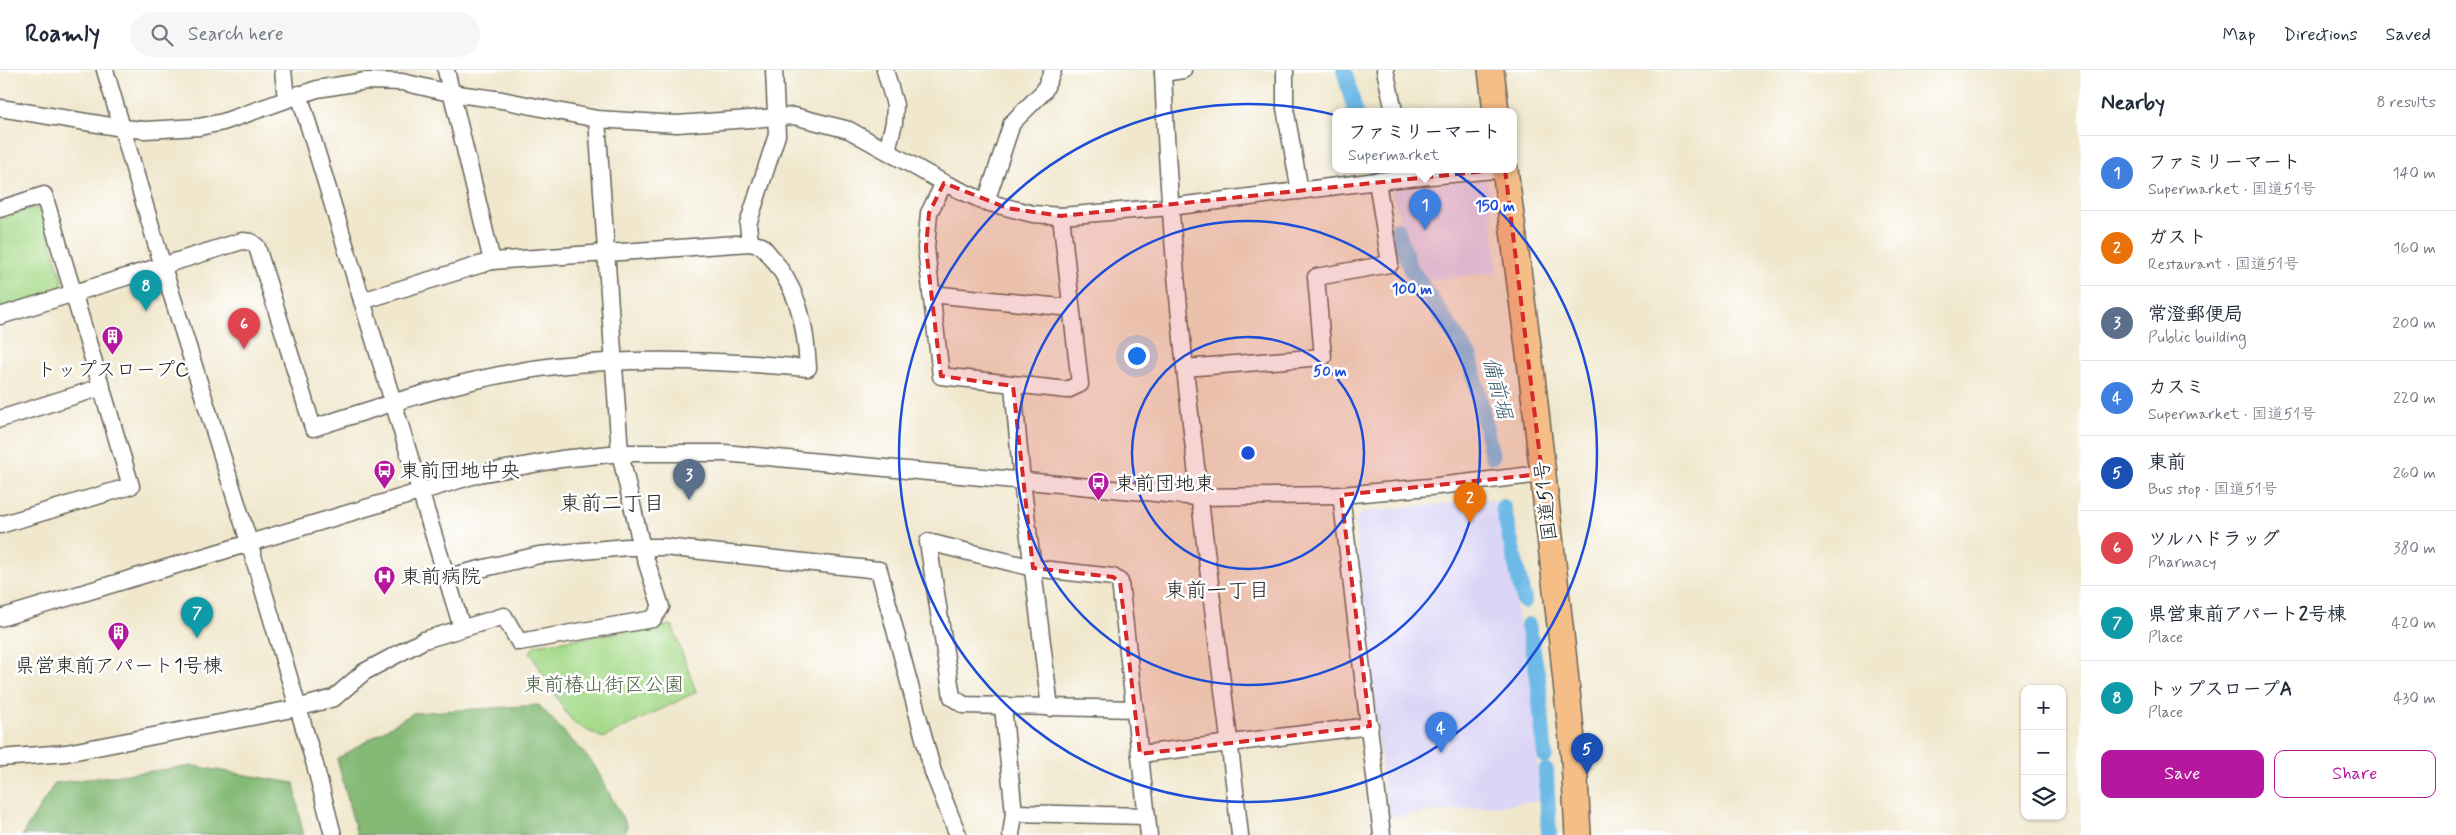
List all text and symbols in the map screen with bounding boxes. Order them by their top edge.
search box [130,12,480,57]
text: Roamly [25,19,100,50]
icon: search [148,21,176,49]
text: Search here [188,22,284,47]
text: Map [2223,23,2256,47]
text: Directions [2284,23,2358,47]
text: Saved [2386,23,2431,47]
text: Nearby [2101,89,2165,117]
text: 8 results [2376,92,2436,113]
popup [1332,108,1517,173]
text: ファミリーマート [1348,120,1501,145]
text: Supermarket [1348,145,1439,166]
text: ファミリーマート [2148,150,2301,175]
text: 1 [2113,163,2121,184]
text: 140 m [2392,163,2436,184]
text: Supermarket · 国道51号 [2148,179,2316,200]
pin: 1 [1409,189,1441,230]
text: 150 m [1475,197,1515,217]
text: ガスト [2148,225,2207,250]
text: 2 [2113,238,2121,259]
text: 160 m [2393,238,2436,259]
text: Restaurant · 国道51号 [2148,254,2299,275]
pin: 8 [130,270,162,311]
text: 100 m [1392,280,1432,300]
text: 常澄郵便局 [2148,302,2243,327]
pin: 6 [228,308,260,349]
text: 3 [2113,313,2121,334]
text: 200 m [2392,313,2436,334]
building icon: トップスロープC [101,325,125,356]
text: Public building [2148,327,2247,348]
your location [1124,343,1150,369]
water label: 備前堀 [1476,354,1519,424]
place label: トップスロープC [37,357,189,384]
text: 50 m [1313,362,1347,382]
text: カスミ [2148,375,2205,400]
text: 4 [2112,388,2122,409]
text: 220 m [2393,388,2436,409]
text: Supermarket · 国道51号 [2148,404,2316,425]
centre of rings [1239,444,1257,462]
text: 東前 [2148,450,2186,475]
bus stop icon: 東前団地中央 [372,458,396,489]
place label: 東前団地中央 [400,458,520,485]
pin: 3 [673,459,705,500]
street label: 国道51号 [1529,459,1564,542]
text: 5 [2112,463,2122,484]
text: 260 m [2393,463,2436,484]
bus stop icon: 東前団地東 [1087,471,1111,502]
place label: 東前団地東 [1115,471,1215,498]
text: Bus stop · 国道51号 [2148,479,2278,500]
pin: 2 [1454,482,1486,523]
district label: 東前二丁目 [560,490,665,518]
text: ツルハドラッグ [2148,527,2280,552]
text: 6 [2113,538,2121,559]
text: 380 m [2393,538,2436,559]
text: Pharmacy [2148,552,2216,573]
hospital icon: 東前病院 [373,564,397,595]
place label: 東前病院 [401,564,481,591]
district label: 東前一丁目 [1165,577,1270,605]
pin: 7 [181,597,213,638]
text: 県営東前アパート2号棟 [2148,602,2346,627]
text: 7 [2112,613,2122,634]
text: 420 m [2392,613,2436,634]
building icon: 県営東前アパート1号棟 [107,621,131,652]
text: Place [2148,627,2183,648]
place label: 県営東前アパート1号棟 [15,653,223,680]
park label: 東前椿山街区公園 [524,672,684,699]
text: トップスロープA [2148,677,2292,702]
map controls [2021,685,2066,820]
button: + [2021,685,2066,730]
text: 8 [2112,688,2122,709]
text: 430 m [2393,688,2436,709]
text: Place [2148,702,2183,723]
pin: 4 [1425,712,1457,753]
button: − [2021,730,2066,775]
pin: 5 [1571,733,1603,774]
button: Save [2101,750,2264,798]
button: Share [2274,750,2436,798]
button: layers [2021,775,2066,820]

